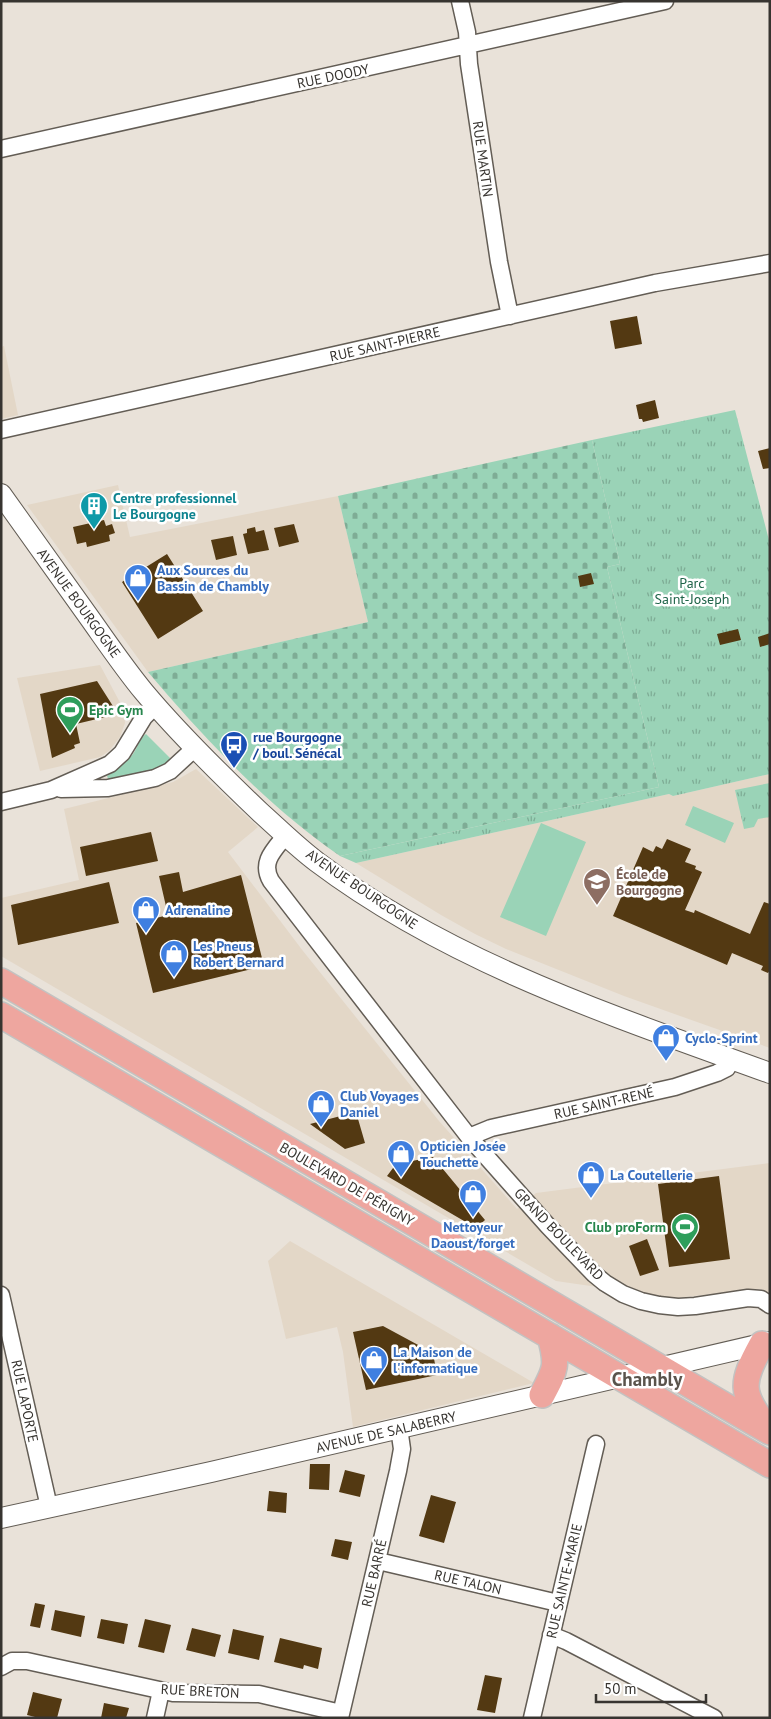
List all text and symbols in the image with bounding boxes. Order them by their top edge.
street label: RUE DOODY [295,60,371,92]
street label: RUE MARTIN [469,120,497,198]
street label: RUE SAINT-PIERRE [328,323,442,365]
place label: Centre professionnel Le Bourgogne [113,489,237,523]
building icon: Centre professionnel Le Bourgogne [79,491,109,530]
street label: AVENUE BOURGOGNE [33,545,125,661]
place label: Aux Sources du Bassin de Chambly [157,561,269,595]
shop icon: Aux Sources du Bassin de Chambly [123,563,153,602]
park label: Parc Saint-Joseph [655,574,729,608]
sports icon: Epic Gym [55,695,85,734]
place label: Epic Gym [89,701,143,719]
place label: rue Bourgogne / boul. Sénécal [252,728,342,762]
bus stop icon: rue Bourgogne / boul. Sénécal [219,730,249,769]
street label: AVENUE BOURGOGNE [303,845,421,933]
place label: École de Bourgogne [616,865,682,899]
school or university icon: École de Bourgogne [582,867,612,906]
shop icon: Adrenaline [131,895,161,934]
place label: Adrenaline [165,901,230,919]
place label: Les Pneus Robert Bernard [193,937,284,971]
shop icon: Les Pneus Robert Bernard [159,939,189,978]
shop icon: Cyclo-Sprint [651,1023,681,1062]
place label: Cyclo-Sprint [685,1029,758,1047]
street label: RUE SAINT-RENÉ [552,1083,656,1123]
place label: Club Voyages Daniel [340,1087,419,1121]
shop icon: Club Voyages Daniel [306,1089,336,1128]
place label: Opticien Josée Touchette [420,1137,506,1171]
street label: BOULEVARD DE PÉRIGNY [277,1138,418,1230]
shop icon: Opticien Josée Touchette [386,1139,416,1178]
shop icon: La Coutellerie [576,1160,606,1199]
place label: La Coutellerie [610,1166,693,1184]
shop icon: Nettoyeur Daoust/forget [458,1179,488,1218]
street label: GRAND BOULEVARD [510,1184,608,1284]
sports icon: Club proForm [670,1212,700,1251]
place label: Nettoyeur Daoust/forget [431,1218,515,1252]
place label: Club proForm [585,1218,666,1236]
place label: La Maison de l'informatique [393,1343,478,1377]
shop icon: La Maison de l'informatique [359,1345,389,1384]
street label: RUE LAPORTE [7,1358,43,1444]
district label: Chambly [612,1367,683,1391]
street label: AVENUE DE SALABERRY [314,1407,458,1457]
street label: RUE SAINTE-MARIE [542,1522,586,1640]
street label: RUE BARRÉ [357,1537,391,1609]
street label: RUE TALON [433,1566,503,1598]
scale bar [596,1672,706,1704]
text: 50 m [604,1679,637,1698]
street label: RUE BRETON [160,1680,240,1702]

